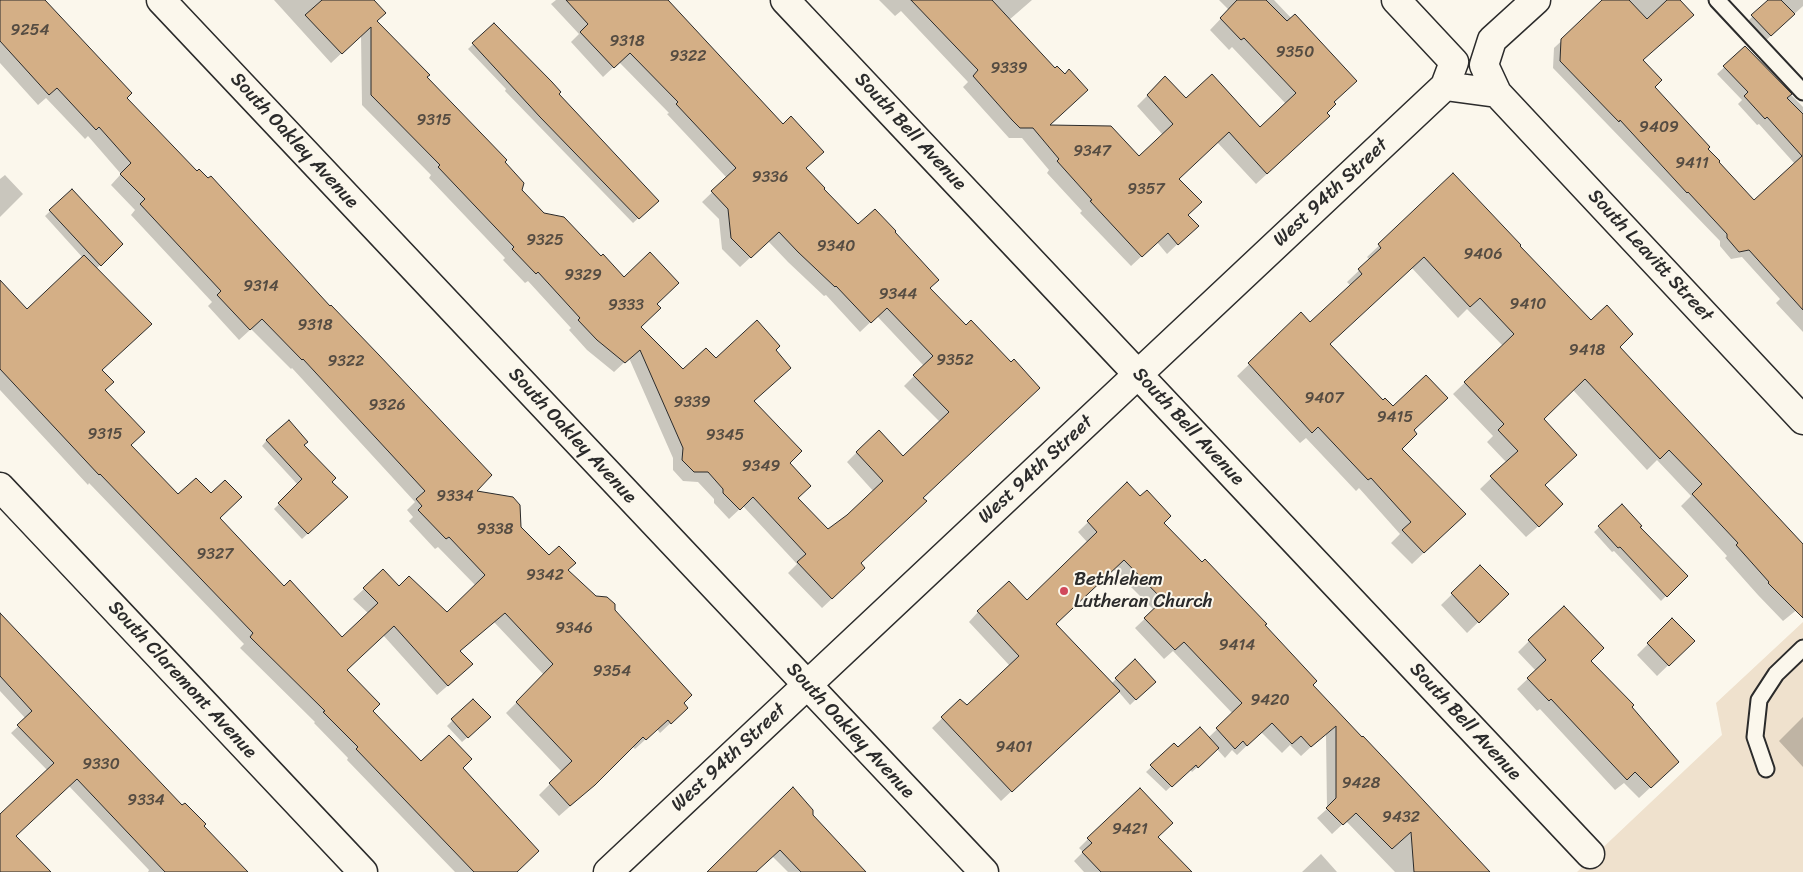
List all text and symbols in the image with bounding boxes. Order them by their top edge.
house number: 9254 [11,21,49,41]
house number: 9318 [609,32,645,52]
house number: 9350 [1276,43,1314,63]
house number: 9322 [669,47,707,67]
house number: 9339 [990,59,1028,79]
street label: South Oakley Avenue [225,68,363,214]
street label: South Bell Avenue [849,68,971,196]
house number: 9315 [416,111,452,131]
house number: 9409 [1639,118,1679,138]
street label: West 94th Street [1269,134,1393,252]
house number: 9347 [1073,142,1111,162]
house number: 9411 [1675,154,1709,174]
house number: 9336 [752,168,788,188]
house number: 9357 [1127,180,1165,200]
street label: South Leavitt Street [1583,185,1717,327]
house number: 9325 [526,231,564,251]
house number: 9340 [817,237,855,257]
house number: 9406 [1463,245,1503,265]
house number: 9329 [564,266,602,286]
house number: 9314 [243,277,279,297]
house number: 9344 [879,285,917,305]
house number: 9410 [1510,295,1546,315]
house number: 9333 [608,296,644,316]
house number: 9318 [297,316,333,336]
house number: 9418 [1569,341,1605,361]
house number: 9352 [936,351,974,371]
house number: 9322 [327,352,365,372]
street label: South Oakley Avenue [503,363,641,509]
street label: South Bell Avenue [1127,363,1249,491]
house number: 9407 [1304,389,1344,409]
house number: 9339 [673,393,711,413]
house number: 9326 [369,396,405,416]
house number: 9415 [1377,408,1413,428]
street label: West 94th Street [974,411,1098,529]
house number: 9315 [87,425,123,445]
house number: 9345 [706,426,744,446]
house number: 9349 [742,457,780,477]
house number: 9334 [436,487,474,507]
house number: 9338 [476,520,514,540]
house number: 9327 [197,545,233,565]
house number: 9342 [526,566,564,586]
place label: Bethlehem Lutheran Church [1074,569,1213,613]
marker: Bethlehem Lutheran Church [1058,585,1070,597]
street label: South Claremont Avenue [103,596,261,764]
house number: 9346 [555,619,593,639]
house number: 9414 [1219,636,1255,656]
street label: South Oakley Avenue [781,658,919,804]
street label: South Bell Avenue [1404,658,1526,786]
house number: 9354 [593,662,631,682]
house number: 9420 [1250,691,1290,711]
street label: West 94th Street [667,699,791,817]
house number: 9401 [996,738,1032,758]
house number: 9330 [82,755,120,775]
house number: 9428 [1342,774,1380,794]
house number: 9334 [127,791,165,811]
house number: 9432 [1382,808,1420,828]
house number: 9421 [1112,820,1148,840]

